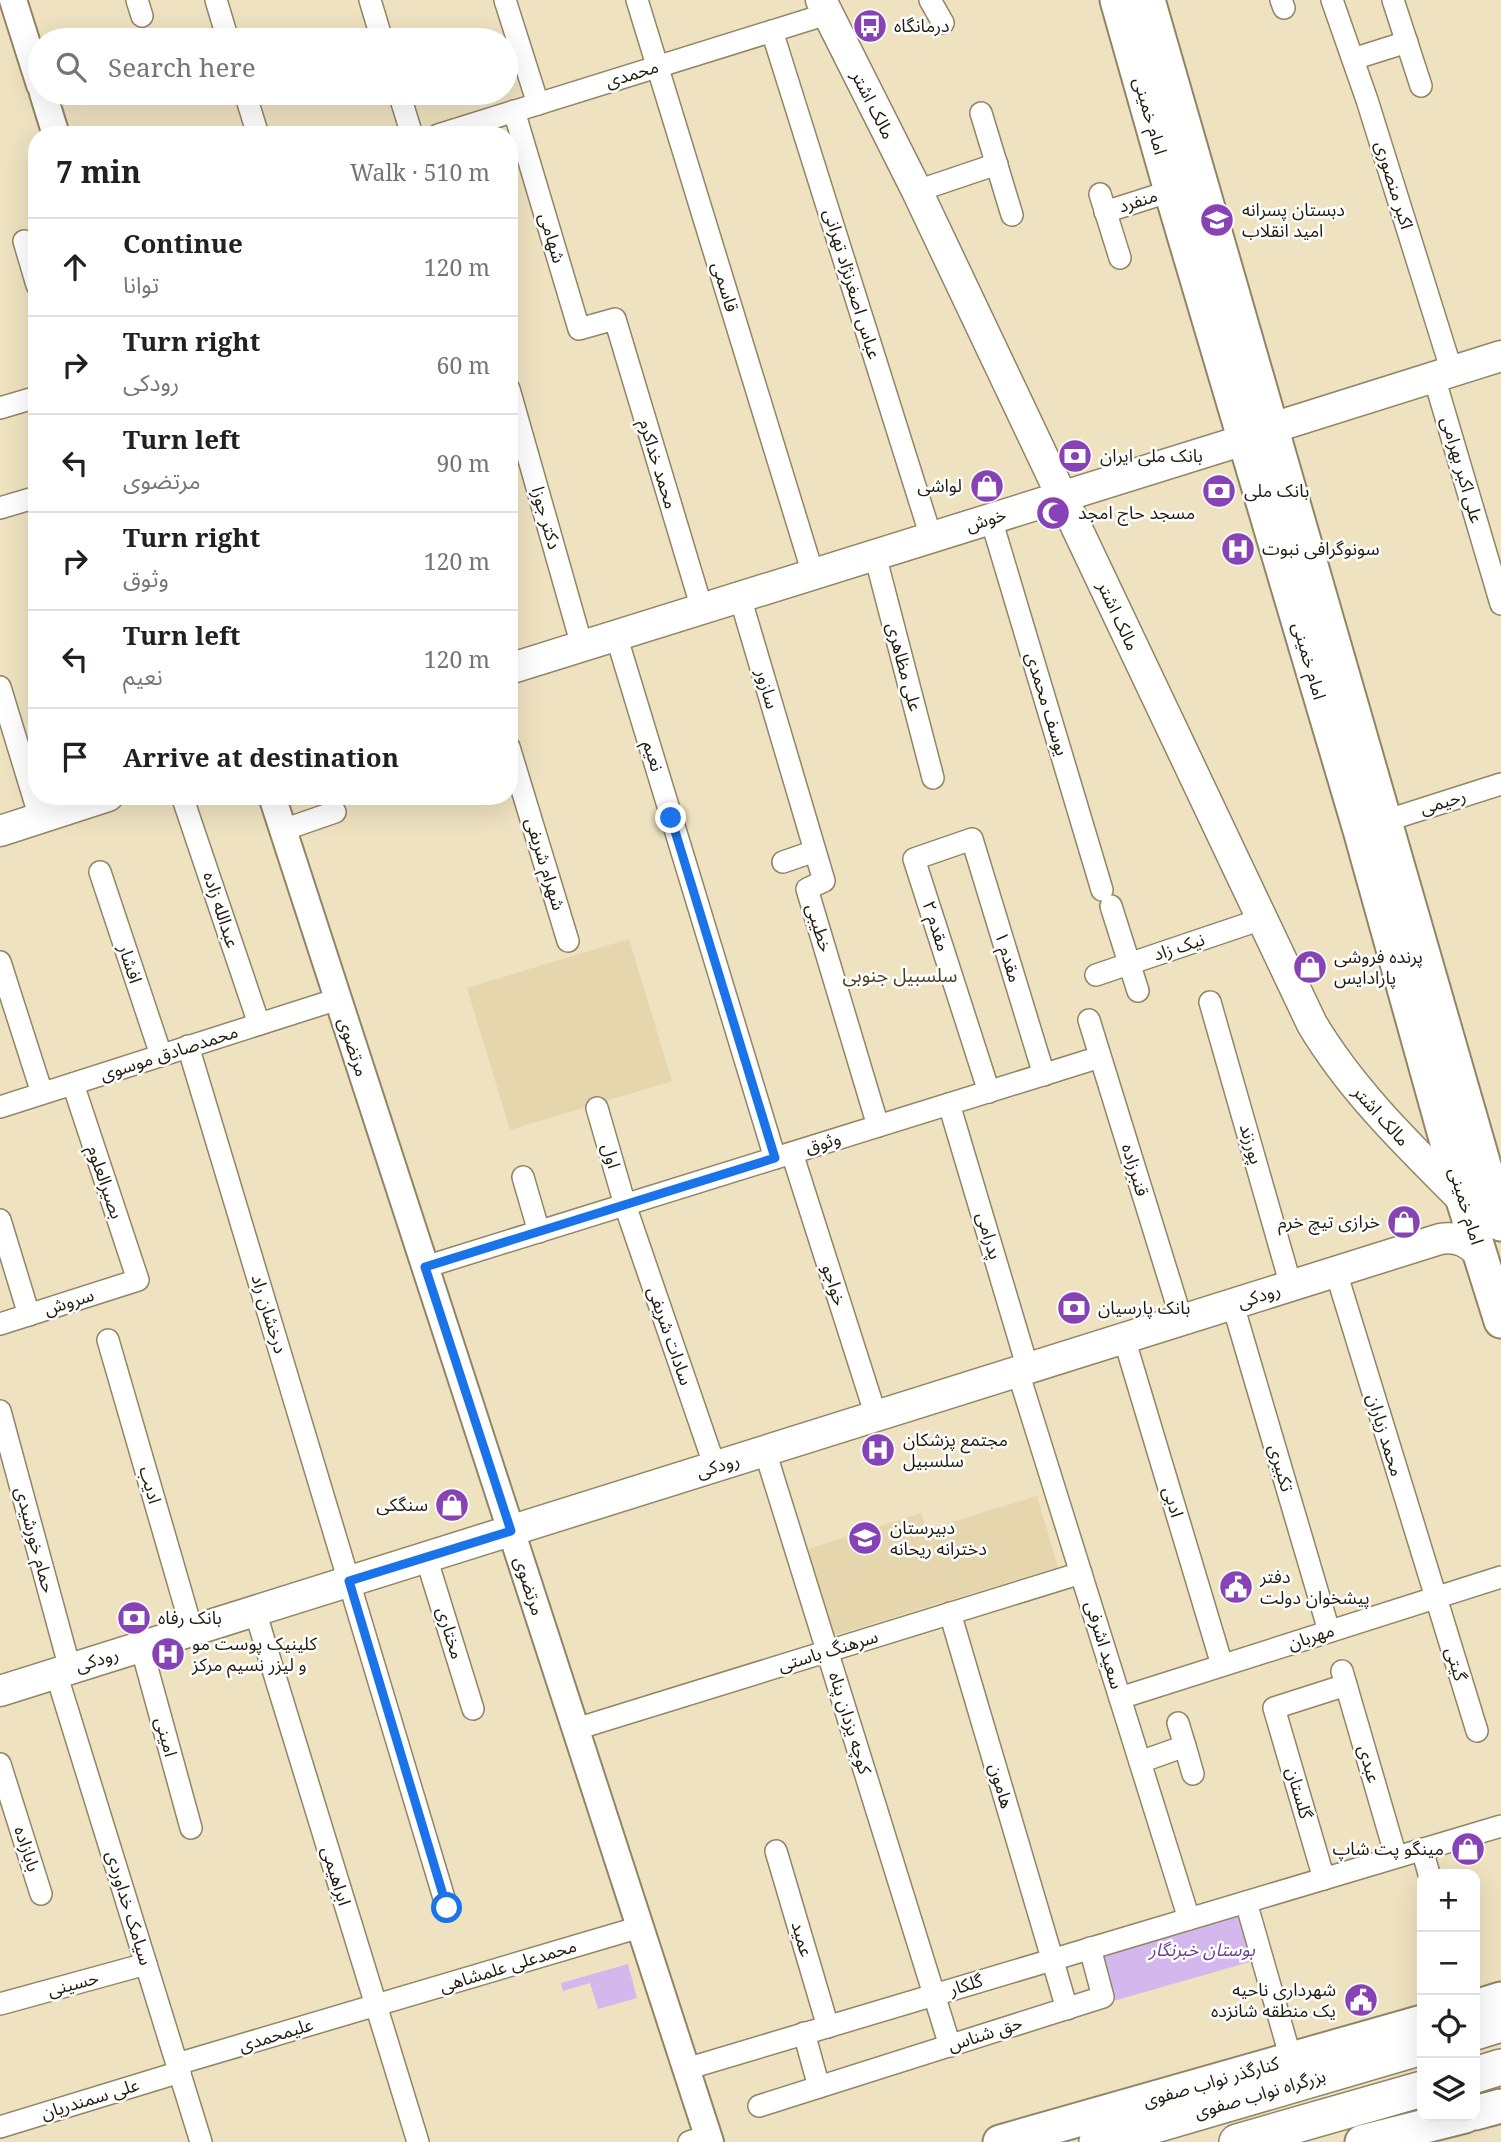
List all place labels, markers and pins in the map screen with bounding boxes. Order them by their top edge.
bus stop icon: درمانگاه [851,7,889,45]
place label: درمانگاه [894,13,950,37]
place label: دبستان پسرانه امید انقلاب [1242,197,1345,242]
school or university icon: دبستان پسرانه امید انقلاب [1198,201,1236,239]
bank icon: بانک ملی ایران [1056,437,1094,475]
place label: بانک ملی ایران [1100,443,1203,467]
shop icon: لواشی [968,467,1006,505]
bank icon: بانک ملی [1200,472,1238,510]
place label: لواشی [917,473,962,497]
place label: بانک ملی [1244,478,1309,502]
mosque icon: مسجد حاج امجد [1034,494,1072,532]
place label: مسجد حاج امجد [1078,500,1195,526]
hospital icon: سونوگرافی نبوت [1219,530,1257,568]
place label: سونوگرافی نبوت [1262,536,1380,560]
place label: پرنده فروشی پارادایس [1334,944,1423,989]
shop icon: پرنده فروشی پارادایس [1291,948,1329,986]
shop icon: خرازی تیچ خرم [1385,1203,1423,1241]
place label: خرازی تیچ خرم [1278,1209,1380,1236]
bank icon: بانک پارسیان [1055,1289,1093,1327]
place label: بانک پارسیان [1098,1295,1190,1319]
place label: مجتمع پزشکان سلسبیل [903,1427,1008,1472]
hospital icon: مجتمع پزشکان سلسبیل [859,1431,897,1469]
shop icon: سنگکی [433,1486,471,1524]
place label: سنگکی [376,1492,428,1516]
place label: دبیرستان دخترانه ریحانه [890,1515,987,1560]
school or university icon: دبیرستان دخترانه ریحانه [846,1519,884,1557]
place label: دفتر پیشخوان دولت [1259,1564,1370,1609]
public building icon: دفتر پیشخوان دولت [1217,1568,1255,1606]
bank icon: بانک رفاه [115,1599,153,1637]
place label: بانک رفاه [158,1605,222,1629]
place label: کلینیک پوست مو و لیزر نسیم مرکز [191,1631,318,1678]
hospital icon: کلینیک پوست مو و لیزر نسیم مرکز [149,1635,187,1673]
shop icon: مینگو پت شاپ [1449,1830,1487,1868]
place label: مینگو پت شاپ [1332,1836,1444,1861]
place label: شهرداری ناحیه یک منطقه شانزده [1211,1977,1336,2022]
public building icon: شهرداری ناحیه یک منطقه شانزده [1342,1981,1380,2019]

